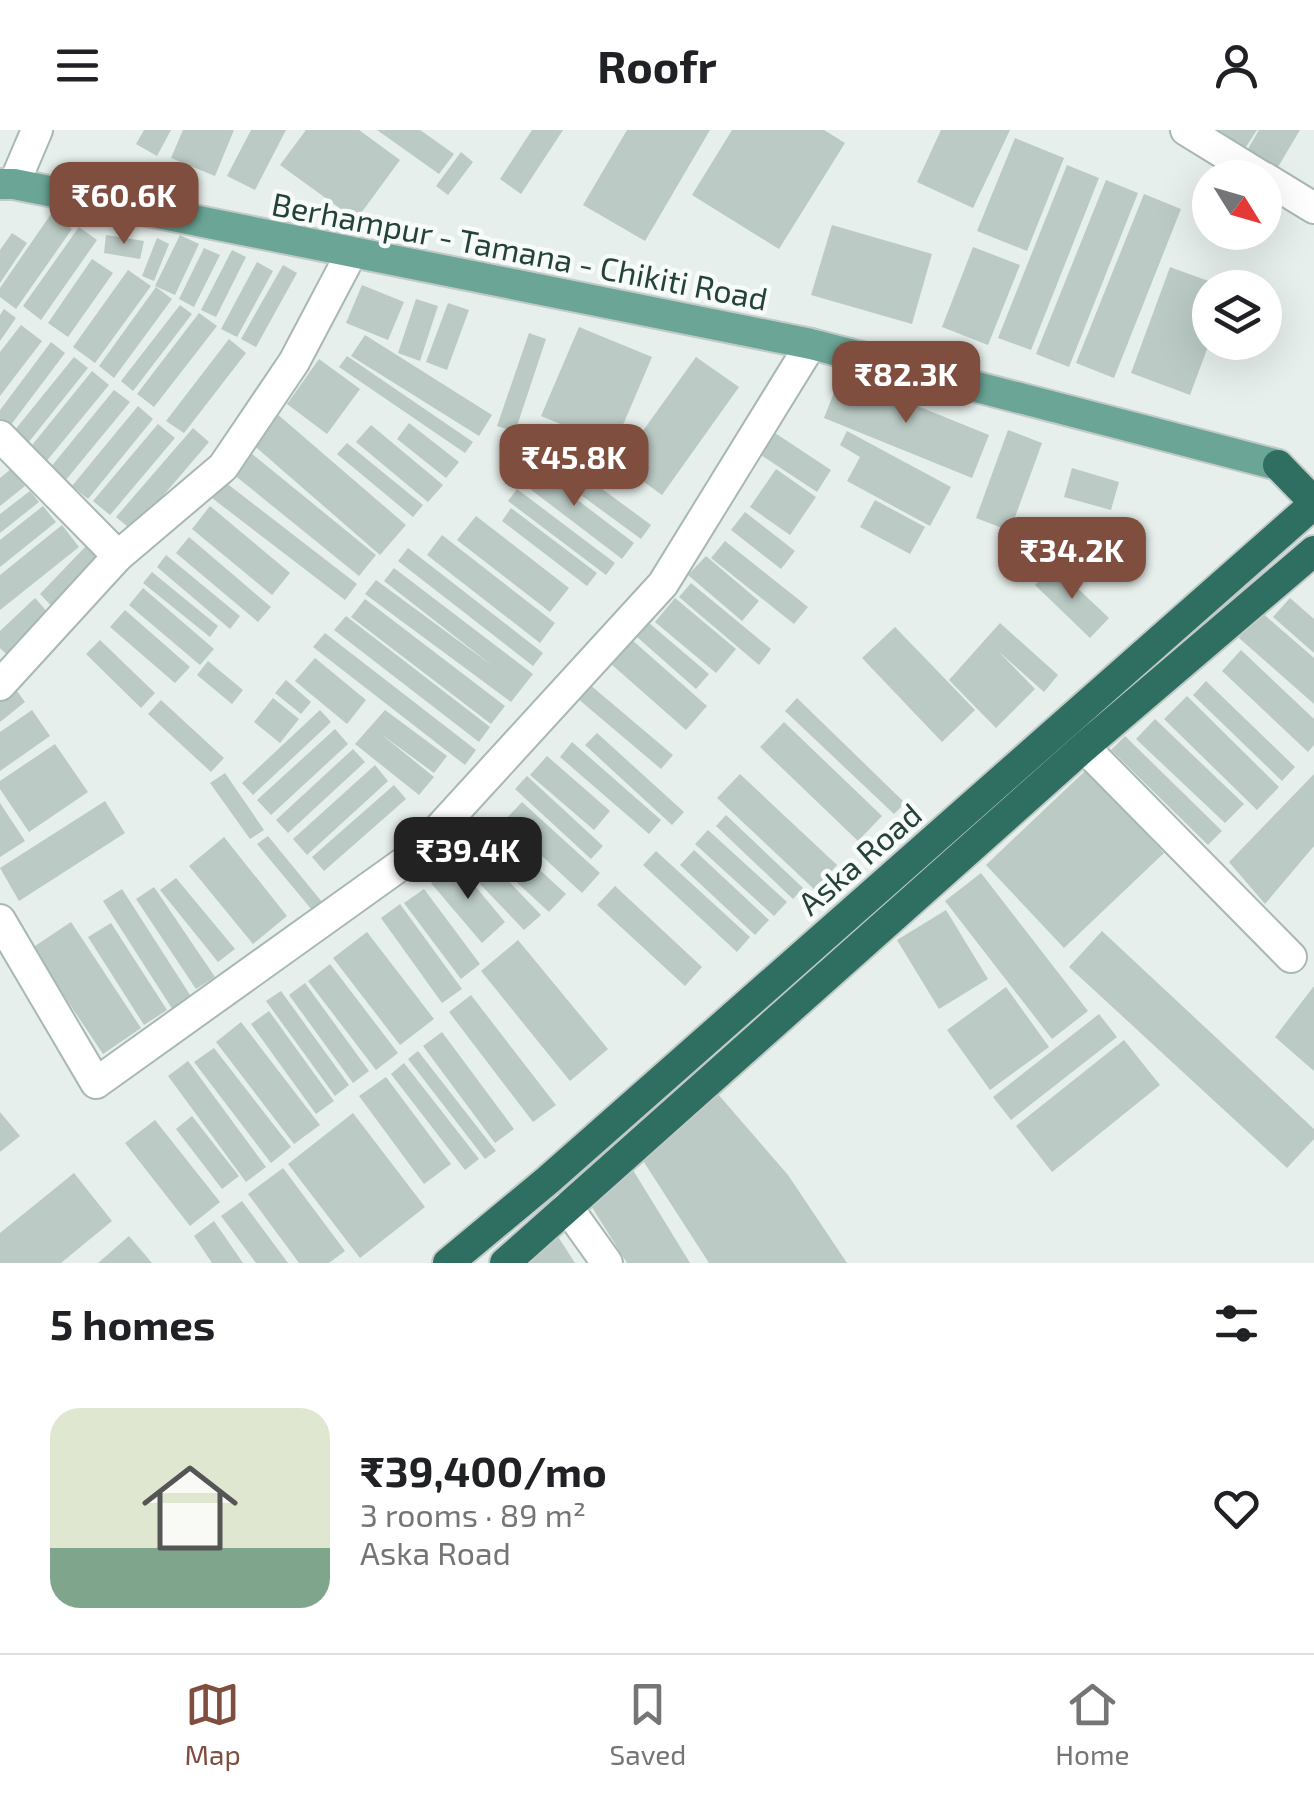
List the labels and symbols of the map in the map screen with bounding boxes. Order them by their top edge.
north arrow [1192,160,1282,250]
pin: ₹60.6K [43,162,205,247]
street label: Berhampur - Tamana - Chikiti Road [269,183,771,317]
pin: ₹82.3K [825,341,987,426]
pin: ₹45.8K [493,424,655,509]
pin: ₹34.2K [991,517,1153,602]
street label: Aska Road [790,794,928,922]
pin: ₹39.4K [387,817,549,902]

